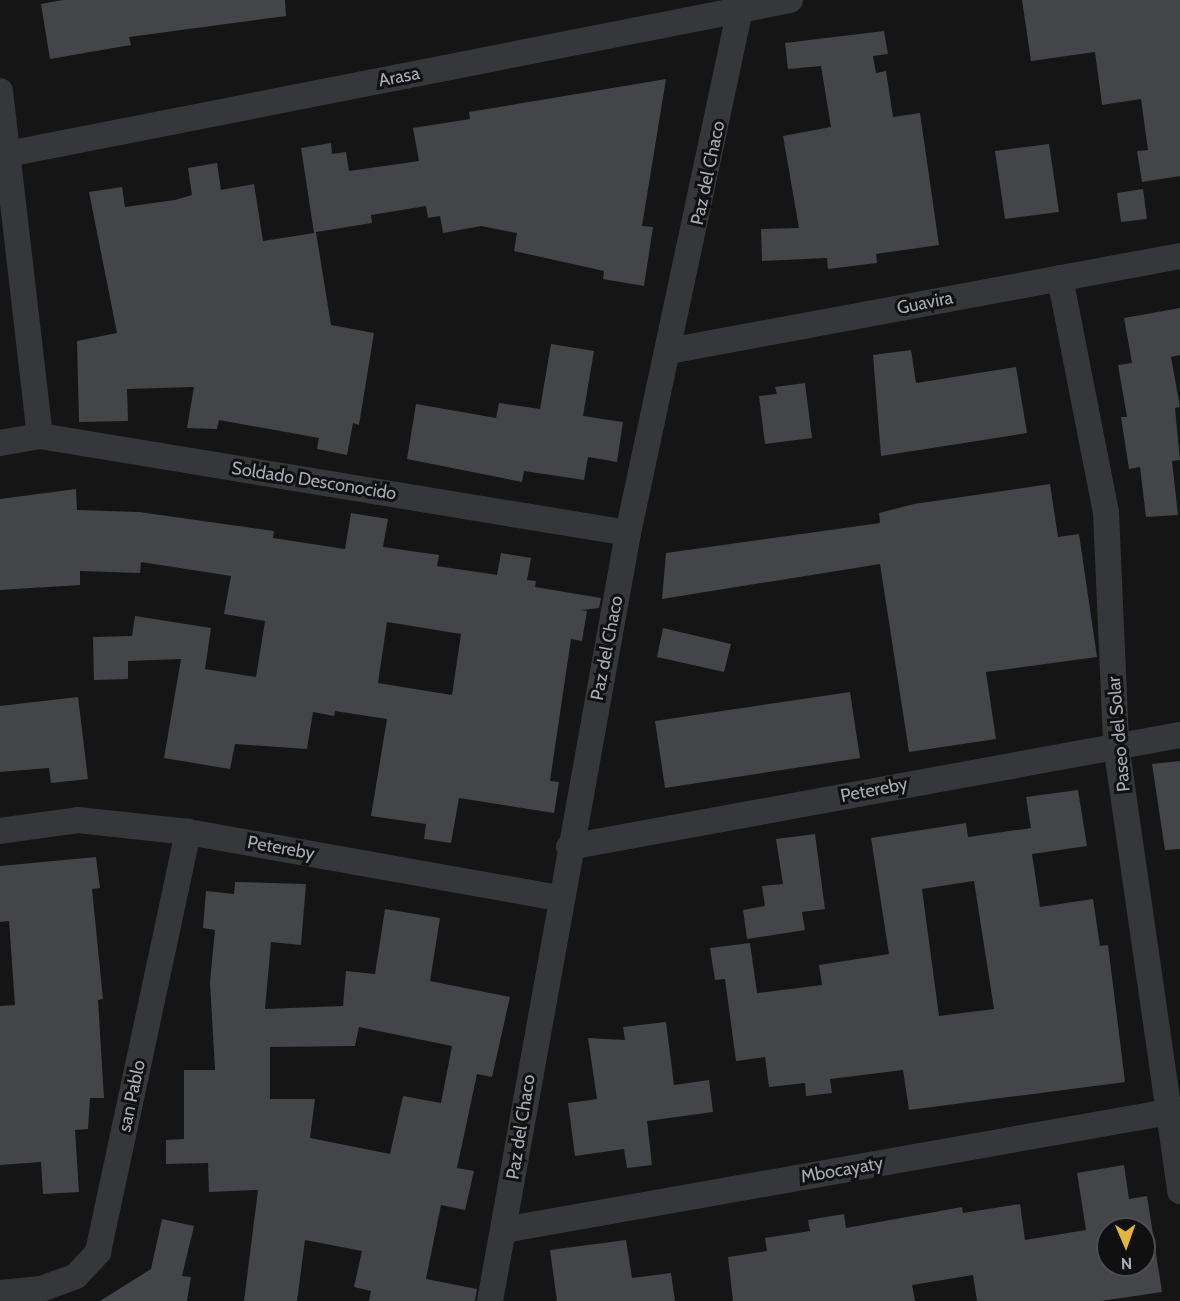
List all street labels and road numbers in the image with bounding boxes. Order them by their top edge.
street label: Arasa [377,62,421,92]
street label: Paz del Chaco [686,119,730,227]
street label: Guavira [895,287,955,319]
street label: Soldado Desconocido [230,457,398,505]
street label: Paz del Chaco [586,594,628,702]
street label: Paseo del Solar [1103,675,1135,793]
street label: Petereby [839,773,909,807]
street label: Petereby [246,831,316,865]
street label: san Pablo [114,1058,150,1134]
street label: Paz del Chaco [502,1073,540,1181]
street label: Mbocayaty [799,1152,885,1188]

